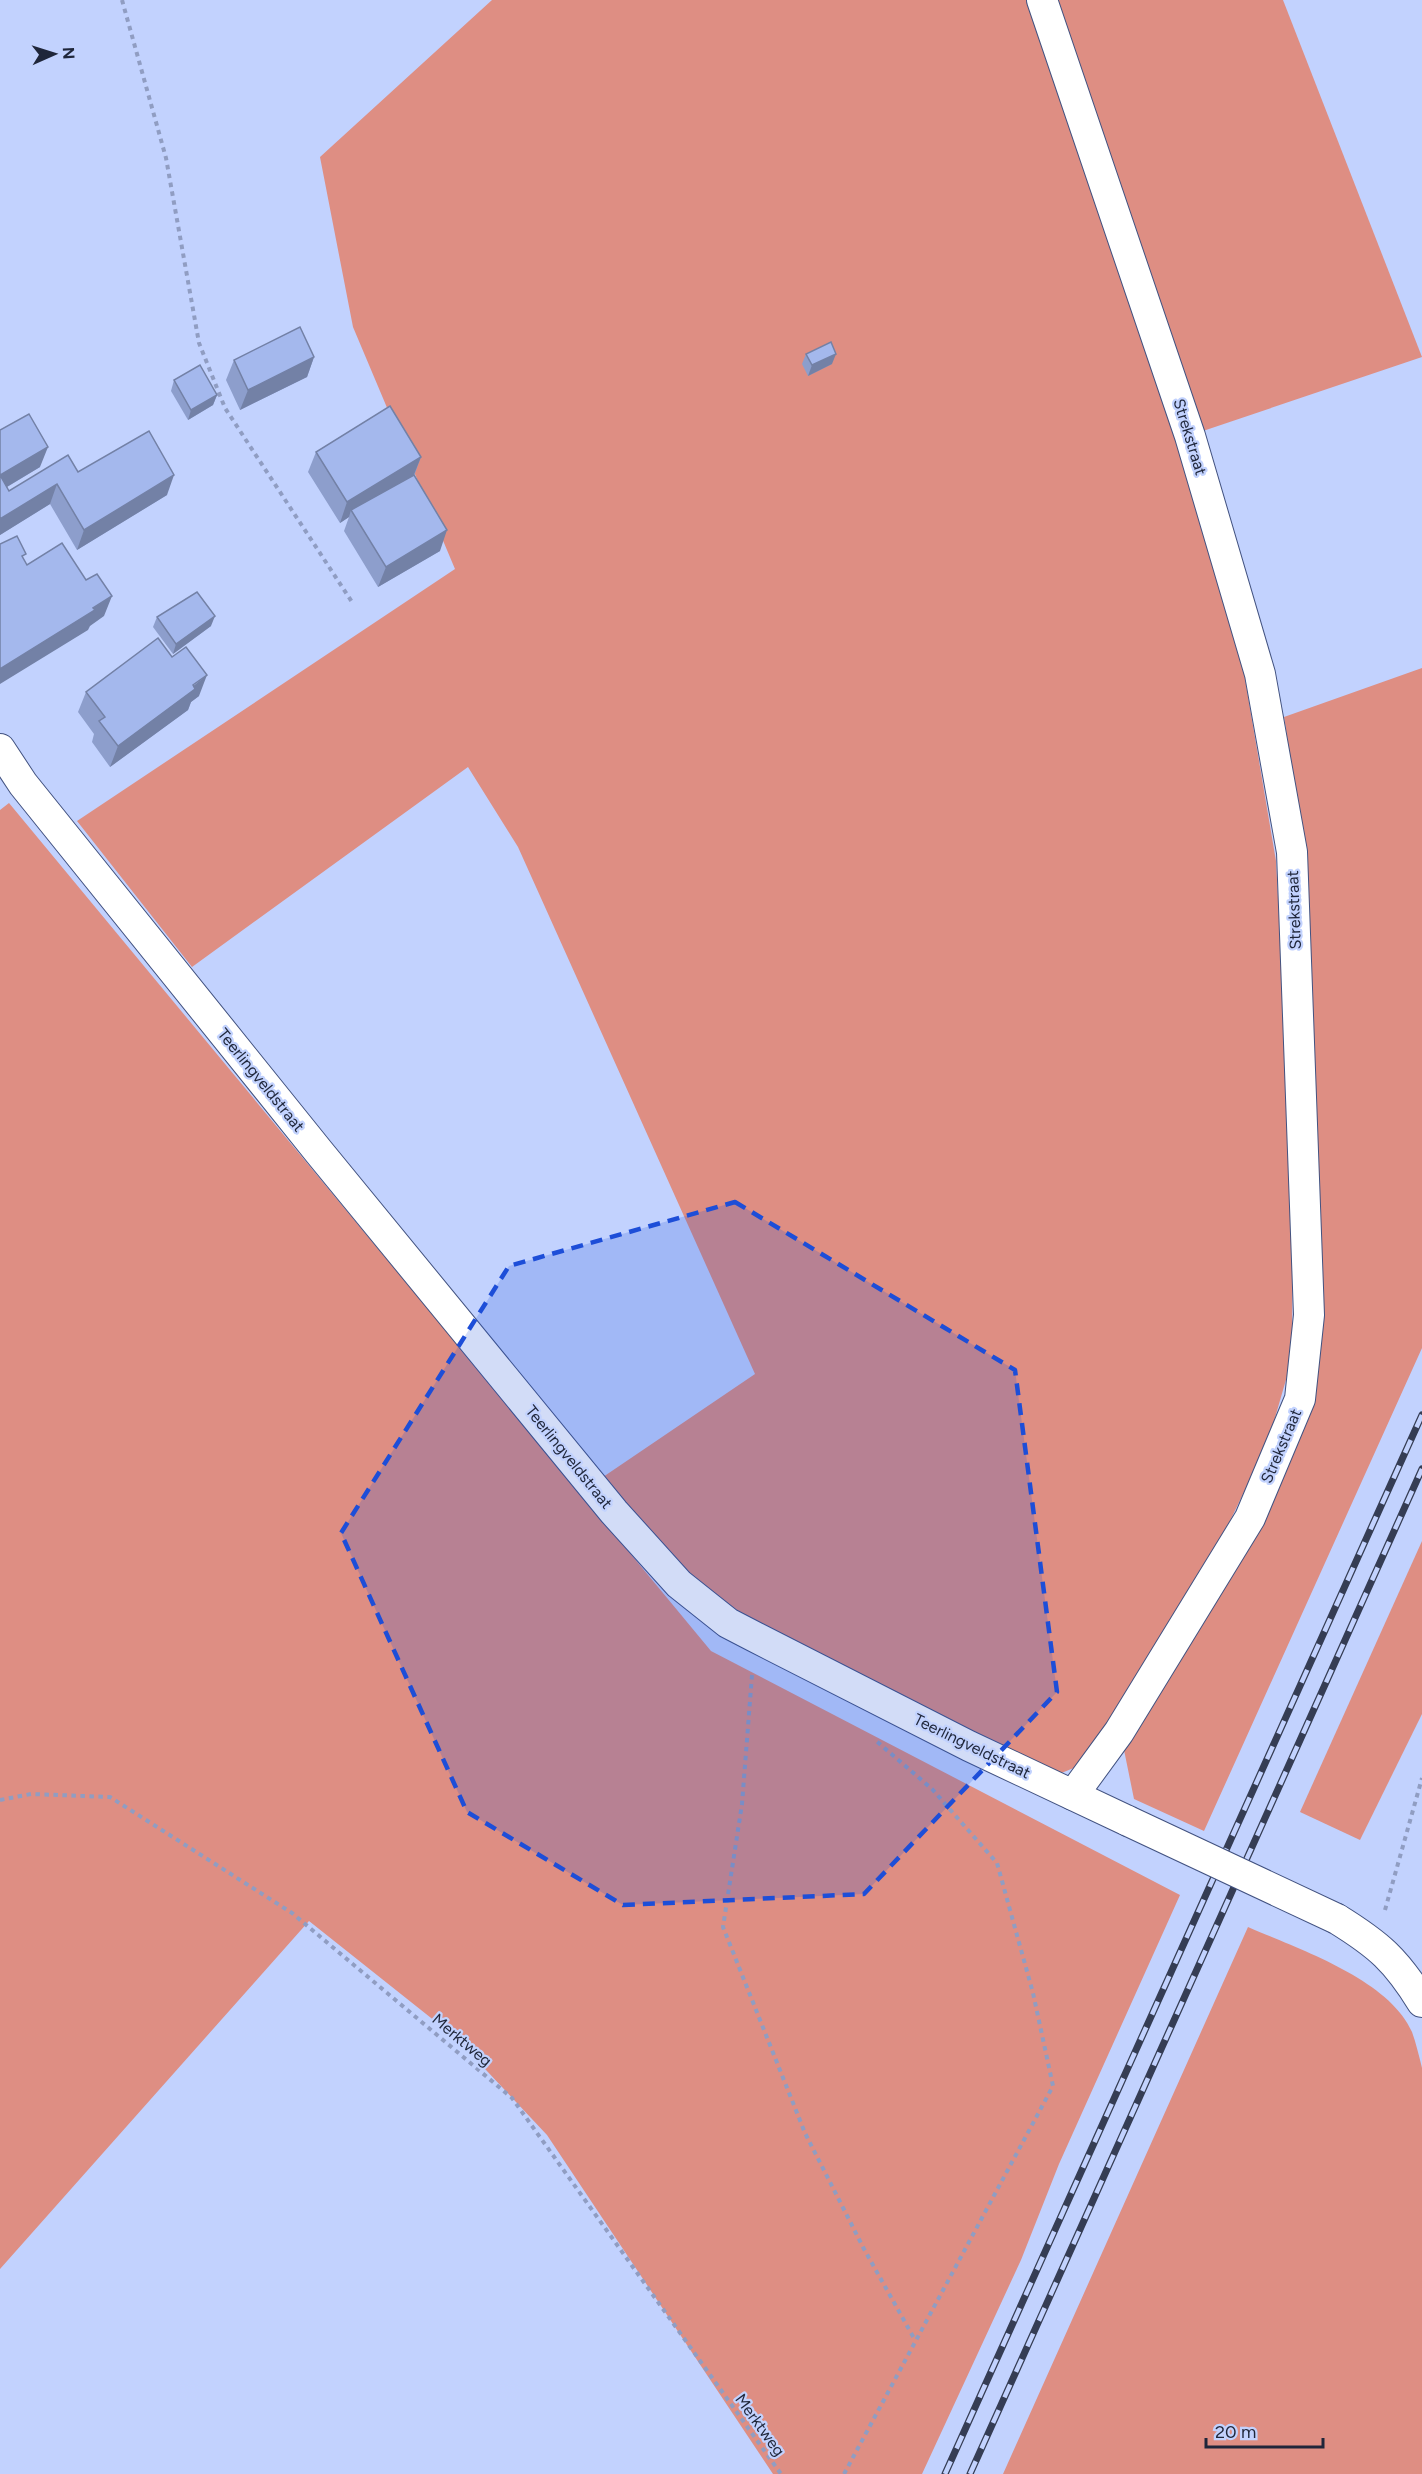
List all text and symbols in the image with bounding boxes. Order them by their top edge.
north arrow [24,24,84,84]
text: N [59,47,78,60]
street label: Strekstraat [1169,396,1211,478]
street label: Strekstraat [1283,870,1305,950]
street label: Teerlingveldstraat [214,1025,308,1135]
street label: Teerlingveldstraat [522,1402,616,1512]
street label: Strekstraat [1257,1406,1305,1486]
street label: Teerlingveldstraat [911,1710,1033,1782]
street label: Merktweg [428,2010,496,2070]
street label: Merktweg [731,2390,789,2460]
scale bar [1206,2411,1323,2449]
text: 20 m [1215,2421,1256,2443]

